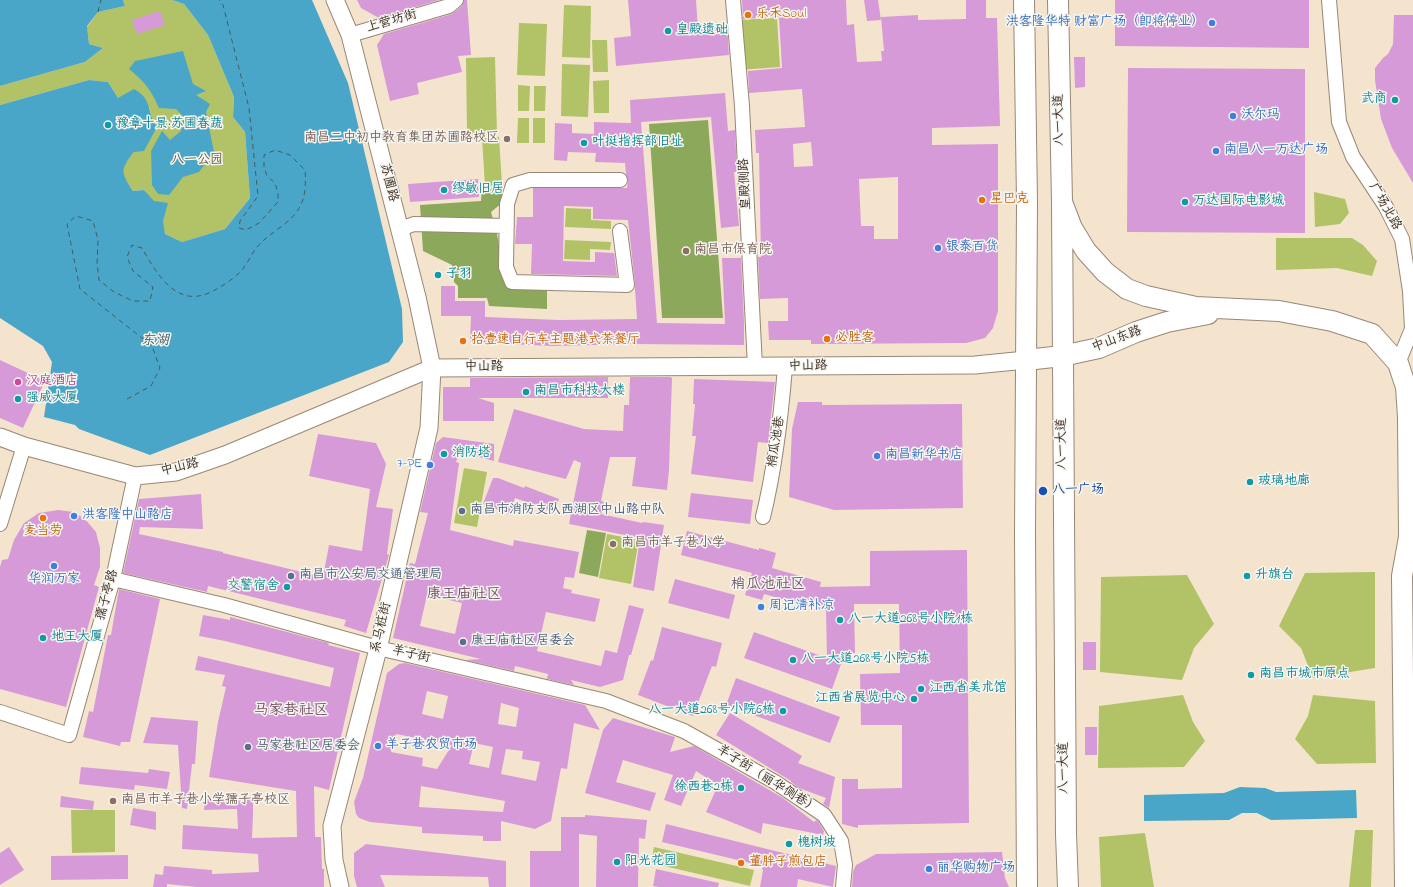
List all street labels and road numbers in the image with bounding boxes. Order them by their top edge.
street label: 上营坊街 [365,7,419,37]
street label: 八一大道 [1052,94,1068,146]
street label: 皇殿侧路 [737,158,755,210]
street label: 苏圃路 [376,162,400,204]
street label: 广场北路 [1364,181,1404,233]
street label: 中山东路 [1090,324,1144,356]
street label: 中山路 [788,359,828,375]
street label: 中山路 [465,360,503,376]
street label: 梢瓜池巷 [765,415,789,469]
street label: 八一大道 [1055,418,1071,470]
street label: 中山路 [159,456,201,480]
street label: 孺子亭路 [94,568,122,622]
street label: 系马桩街 [369,601,395,655]
street label: 羊子街 [390,643,432,667]
street label: 羊子街（丽华侧巷） [713,742,821,818]
street label: 八一大道 [1057,742,1073,794]

